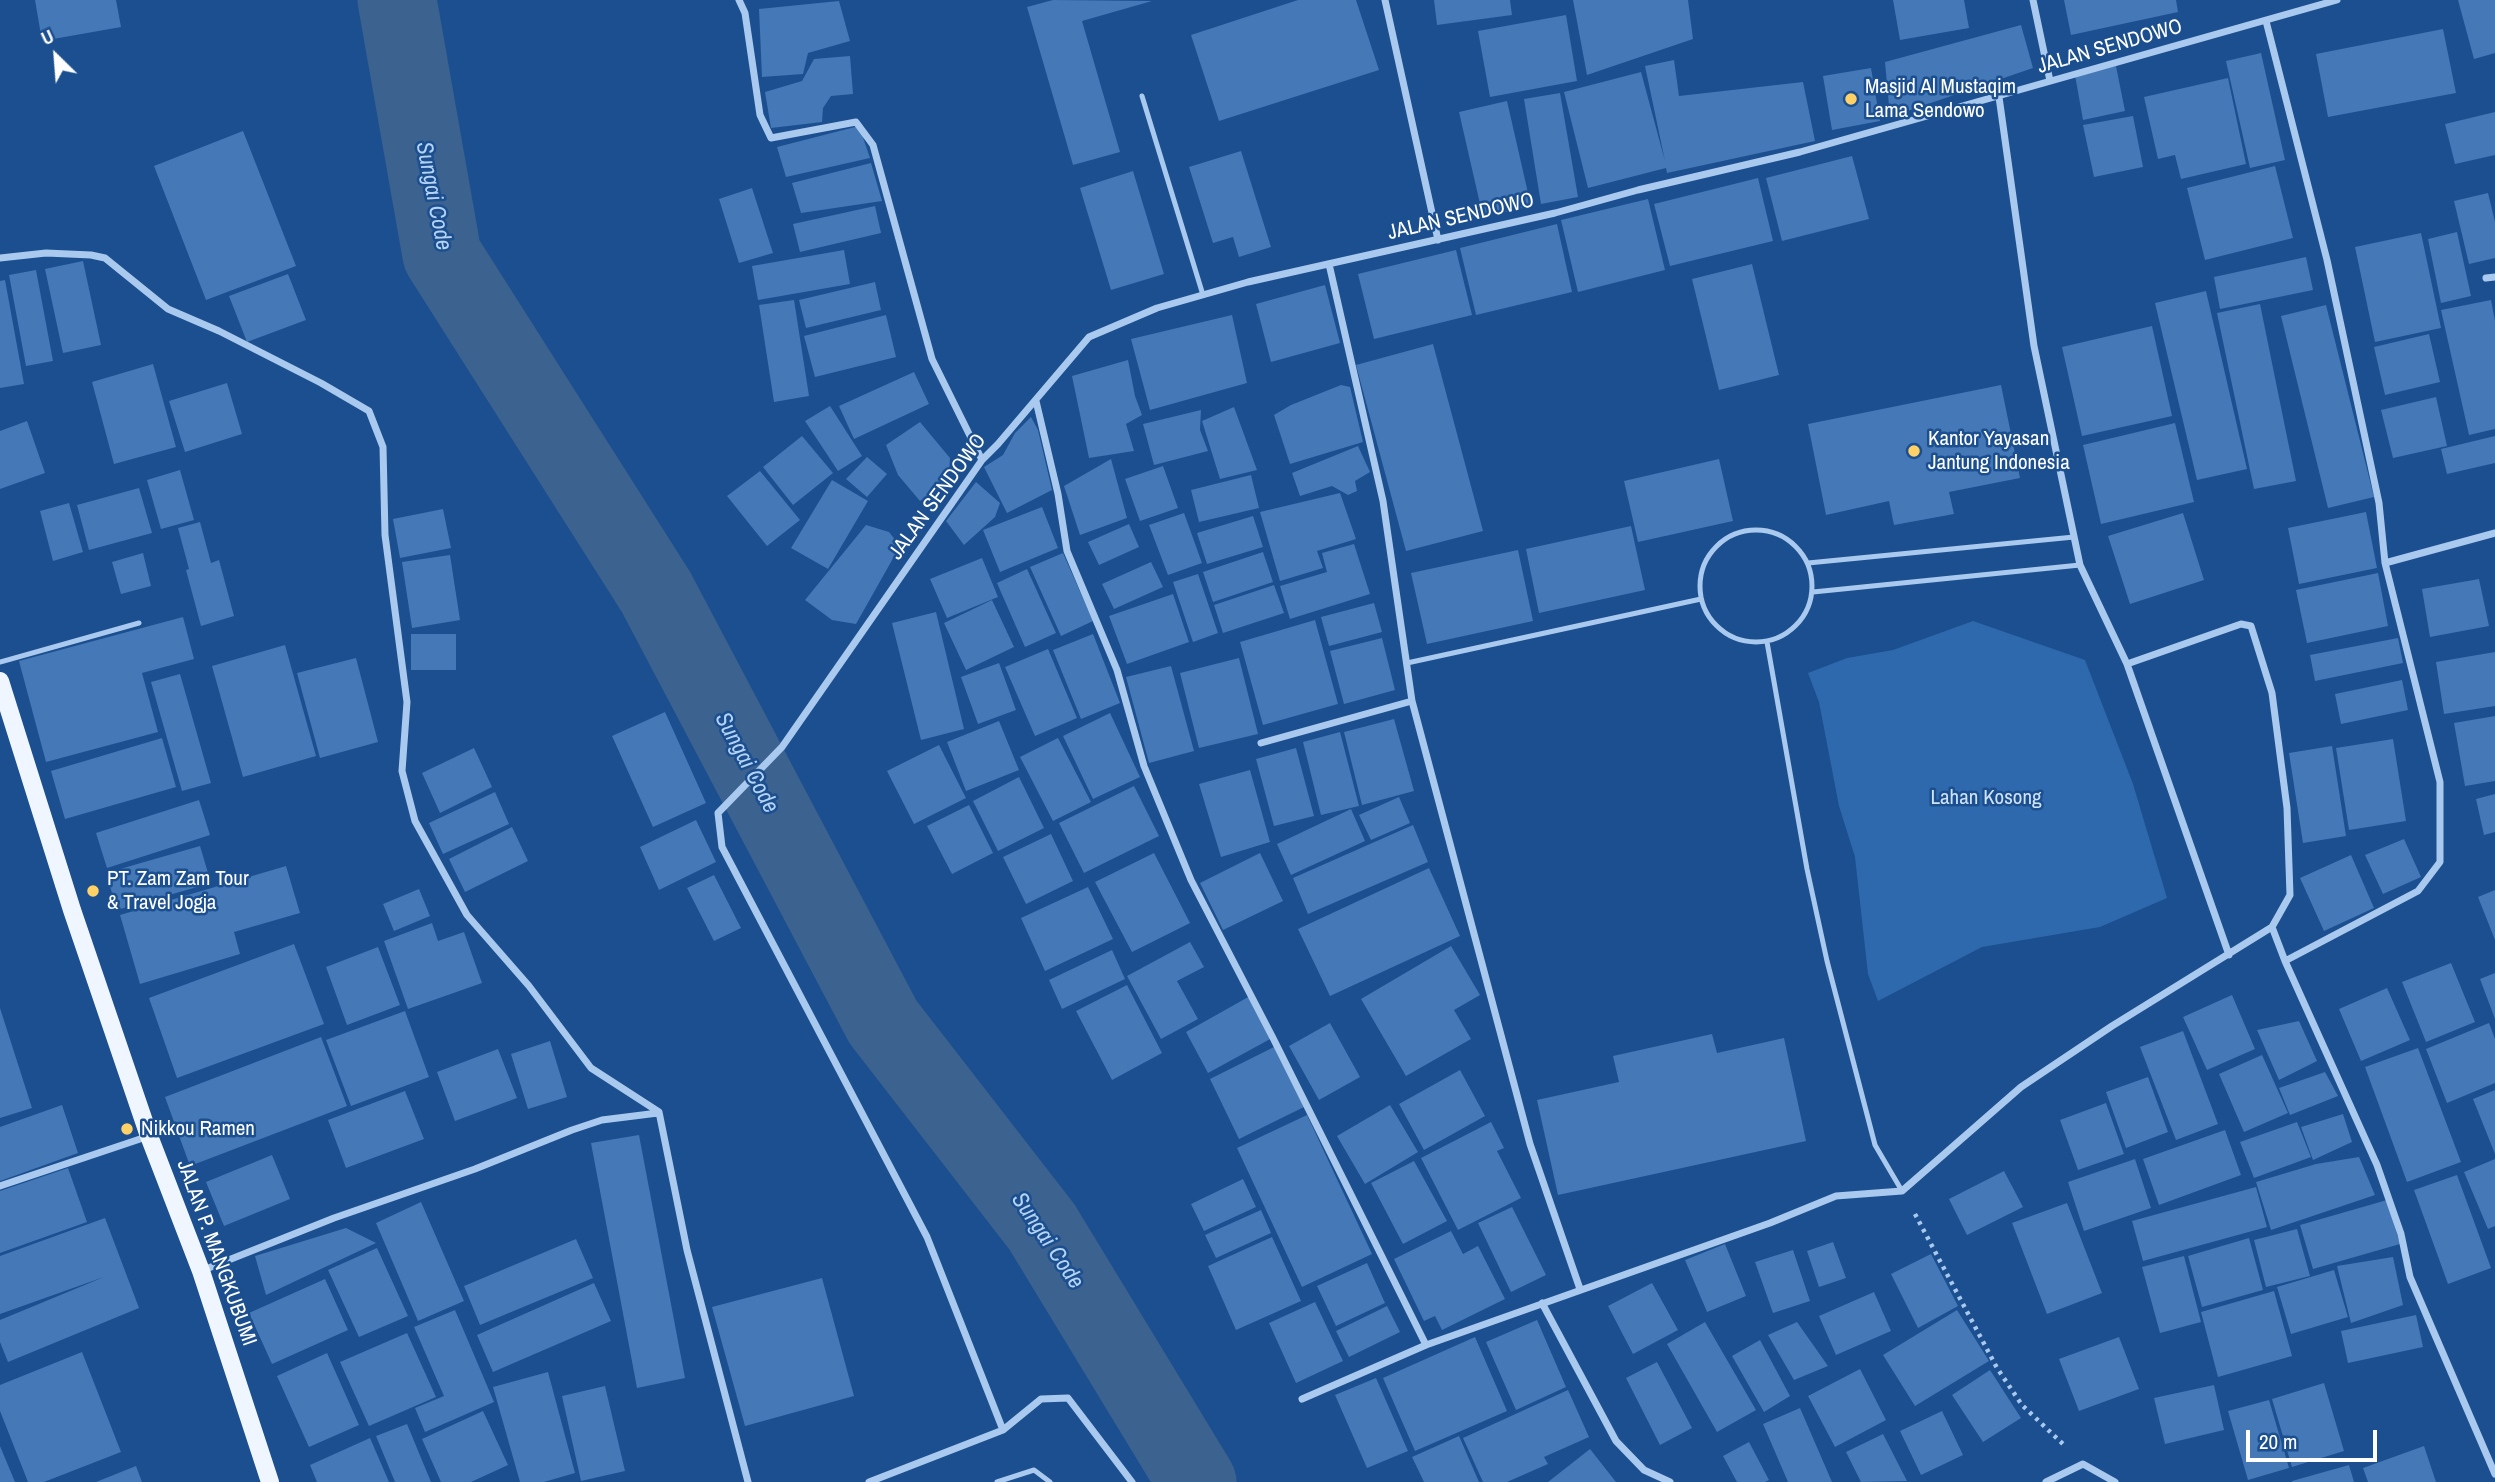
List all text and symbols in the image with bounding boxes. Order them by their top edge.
street label: JALAN SENDOWO [2035,14,2185,80]
north arrow [21,21,91,91]
text: U [37,23,58,51]
place label: Masjid Al Mustaqim Lama Sendowo [1865,74,2016,124]
marker: Masjid Al Mustaqim Lama Sendowo [1843,91,1859,107]
water label: Sungai Code [409,139,457,253]
street label: JALAN SENDOWO [1385,188,1537,246]
place label: Kantor Yayasan Jantung Indonesia [1928,426,2070,476]
street label: JALAN SENDOWO [884,429,992,565]
marker: Kantor Yayasan Jantung Indonesia [1906,443,1922,459]
water label: Sungai Code [708,708,784,818]
park label: Lahan Kosong [1930,785,2042,811]
place label: PT. Zam Zam Tour & Travel Jogja [107,866,249,916]
marker: PT. Zam Zam Tour & Travel Jogja [85,883,101,899]
place label: Nikkou Ramen [141,1116,255,1142]
marker: Nikkou Ramen [119,1121,135,1137]
street label: JALAN P. MANGKUBUMI [171,1157,261,1349]
water label: Sungai Code [1005,1188,1089,1294]
scale bar [2250,1416,2381,1460]
text: 20 m [2259,1427,2297,1456]

